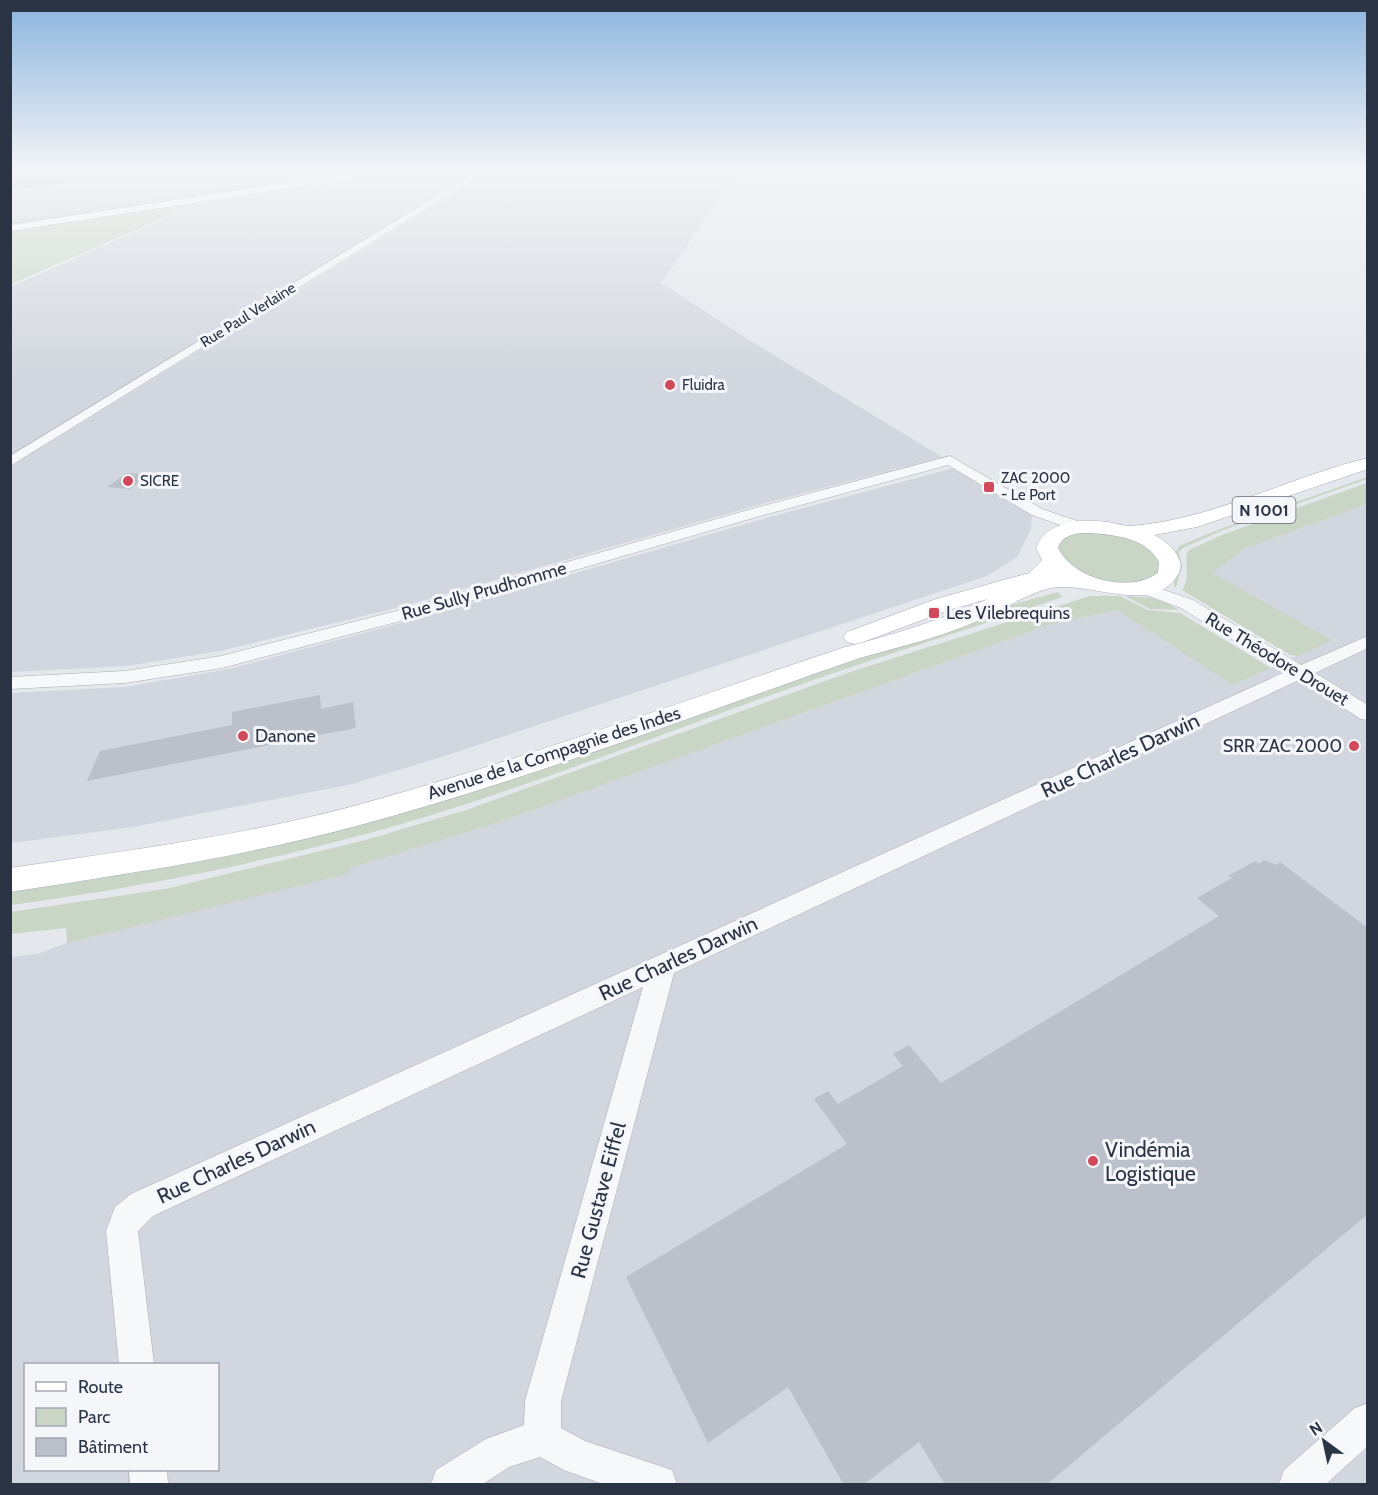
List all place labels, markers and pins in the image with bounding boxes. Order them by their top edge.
place label: Fluidra [682,376,725,394]
marker: Fluidra [663,378,677,392]
place label: ZAC 2000 - Le Port [1001,469,1070,504]
place label: SICRE [140,472,179,490]
marker: SICRE [121,474,135,488]
marker: ZAC 2000 - Le Port [982,480,996,494]
place label: Les Vilebrequins [946,602,1070,624]
marker: Les Vilebrequins [927,606,941,620]
place label: Danone [255,725,316,747]
marker: Danone [236,729,250,743]
place label: SRR ZAC 2000 [1223,735,1342,757]
marker: SRR ZAC 2000 [1347,739,1361,753]
place label: Vindémia Logistique [1105,1137,1196,1186]
marker: Vindémia Logistique [1086,1154,1100,1168]

